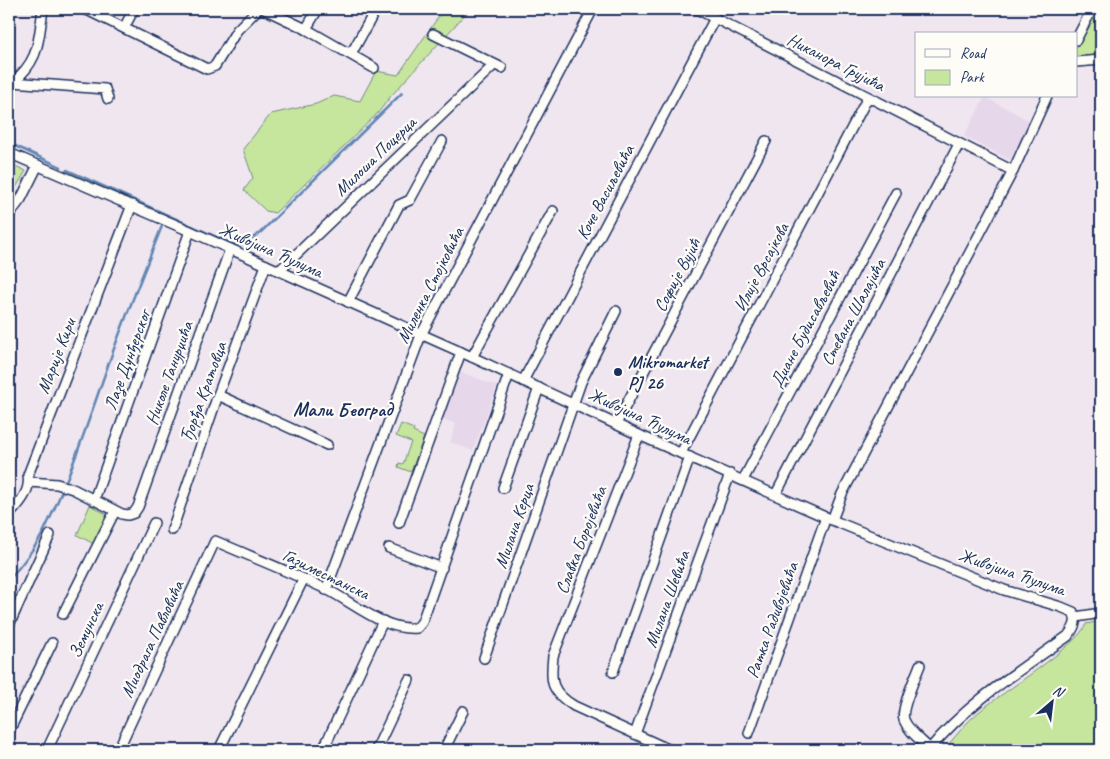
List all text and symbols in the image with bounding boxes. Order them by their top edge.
street label: Никанора Грујића [784,28,889,97]
legend [915,32,1078,98]
text: Road [960,44,987,63]
text: Park [960,68,985,87]
street label: Милоша Поцерца [329,110,422,200]
street label: Коче Васиљевића [571,140,640,243]
street label: Живојина Ћулума [216,217,328,283]
street label: Илије Врсајкова [729,217,794,315]
street label: Миленка Стојковића [391,222,469,347]
street label: Софије Вујић [649,234,706,315]
street label: Стевана Шалајића [816,254,891,369]
street label: Диане Будисављевић [765,266,846,391]
street label: Лазе Дунђерског [99,304,157,413]
street label: Марије Кири [32,314,81,396]
street label: Николе Танурџића [140,317,198,428]
street label: Ђорђа Кратовца [175,338,233,446]
place label: Mikromarket PJ 26 [628,351,711,394]
marker: Mikromarket PJ 26 [612,366,624,378]
street label: Живојина Ћулума [585,383,696,450]
district label: Мали Београд [293,398,394,422]
street label: Милана Керца [489,479,539,571]
street label: Славка Боројевића [550,482,612,597]
street label: Газиместанска [279,544,374,606]
street label: Живојина Ћулума [956,544,1070,601]
street label: Милана Шевића [639,547,695,650]
street label: Ратка Радивојевића [741,558,804,681]
street label: Миодрага Павловића [115,576,189,701]
street label: Земунска [64,597,109,661]
north arrow [1028,676,1078,726]
text: N [1050,681,1068,702]

